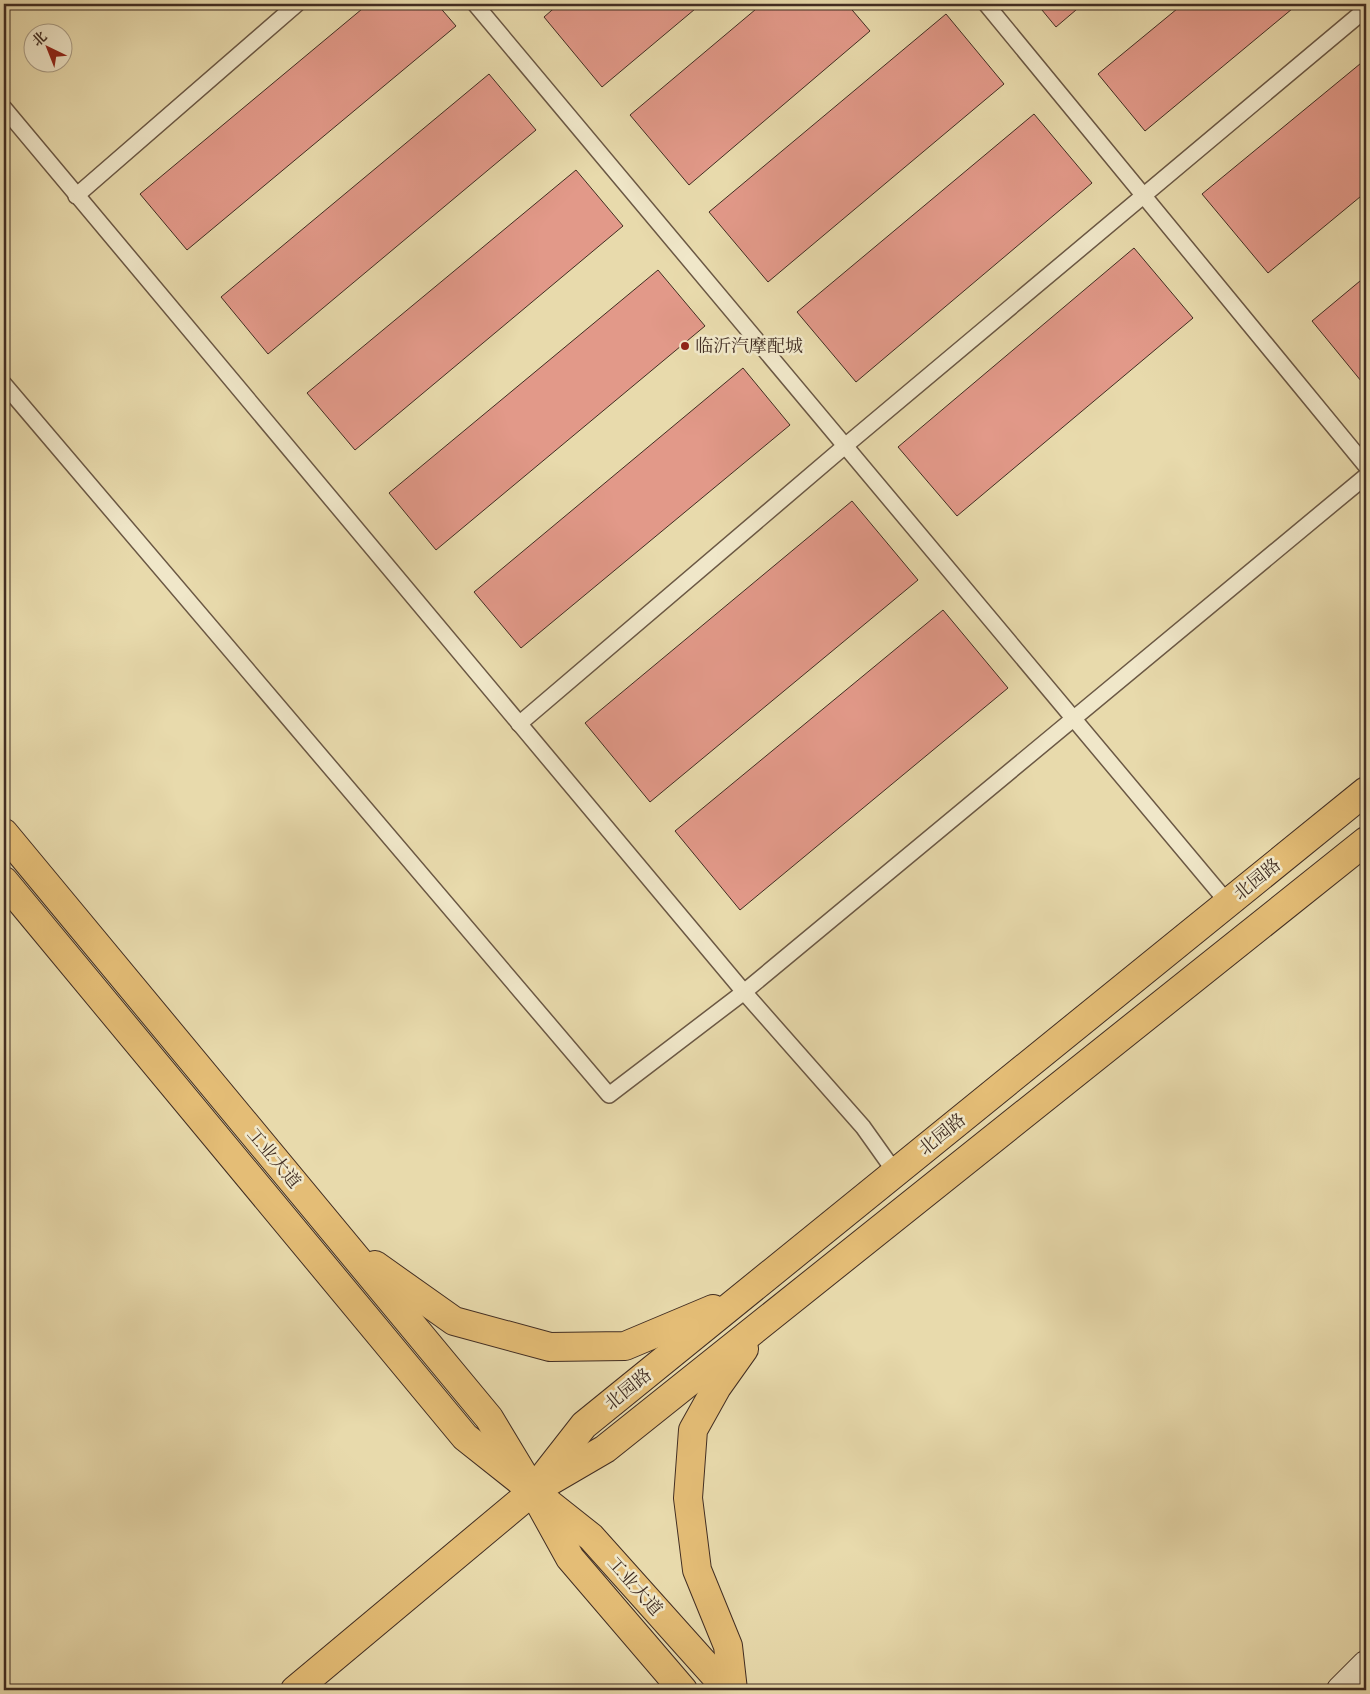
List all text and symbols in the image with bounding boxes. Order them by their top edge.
north arrow [22,22,72,72]
text: 北 [29,28,52,51]
place label: 临沂汽摩配城 [695,335,803,360]
marker: 临沂汽摩配城 [679,340,691,352]
street label: 北园路 [1229,853,1287,907]
street label: 北园路 [914,1108,972,1162]
street label: 工业大道 [240,1123,306,1195]
street label: 北园路 [600,1363,658,1417]
street label: 工业大道 [601,1552,667,1622]

